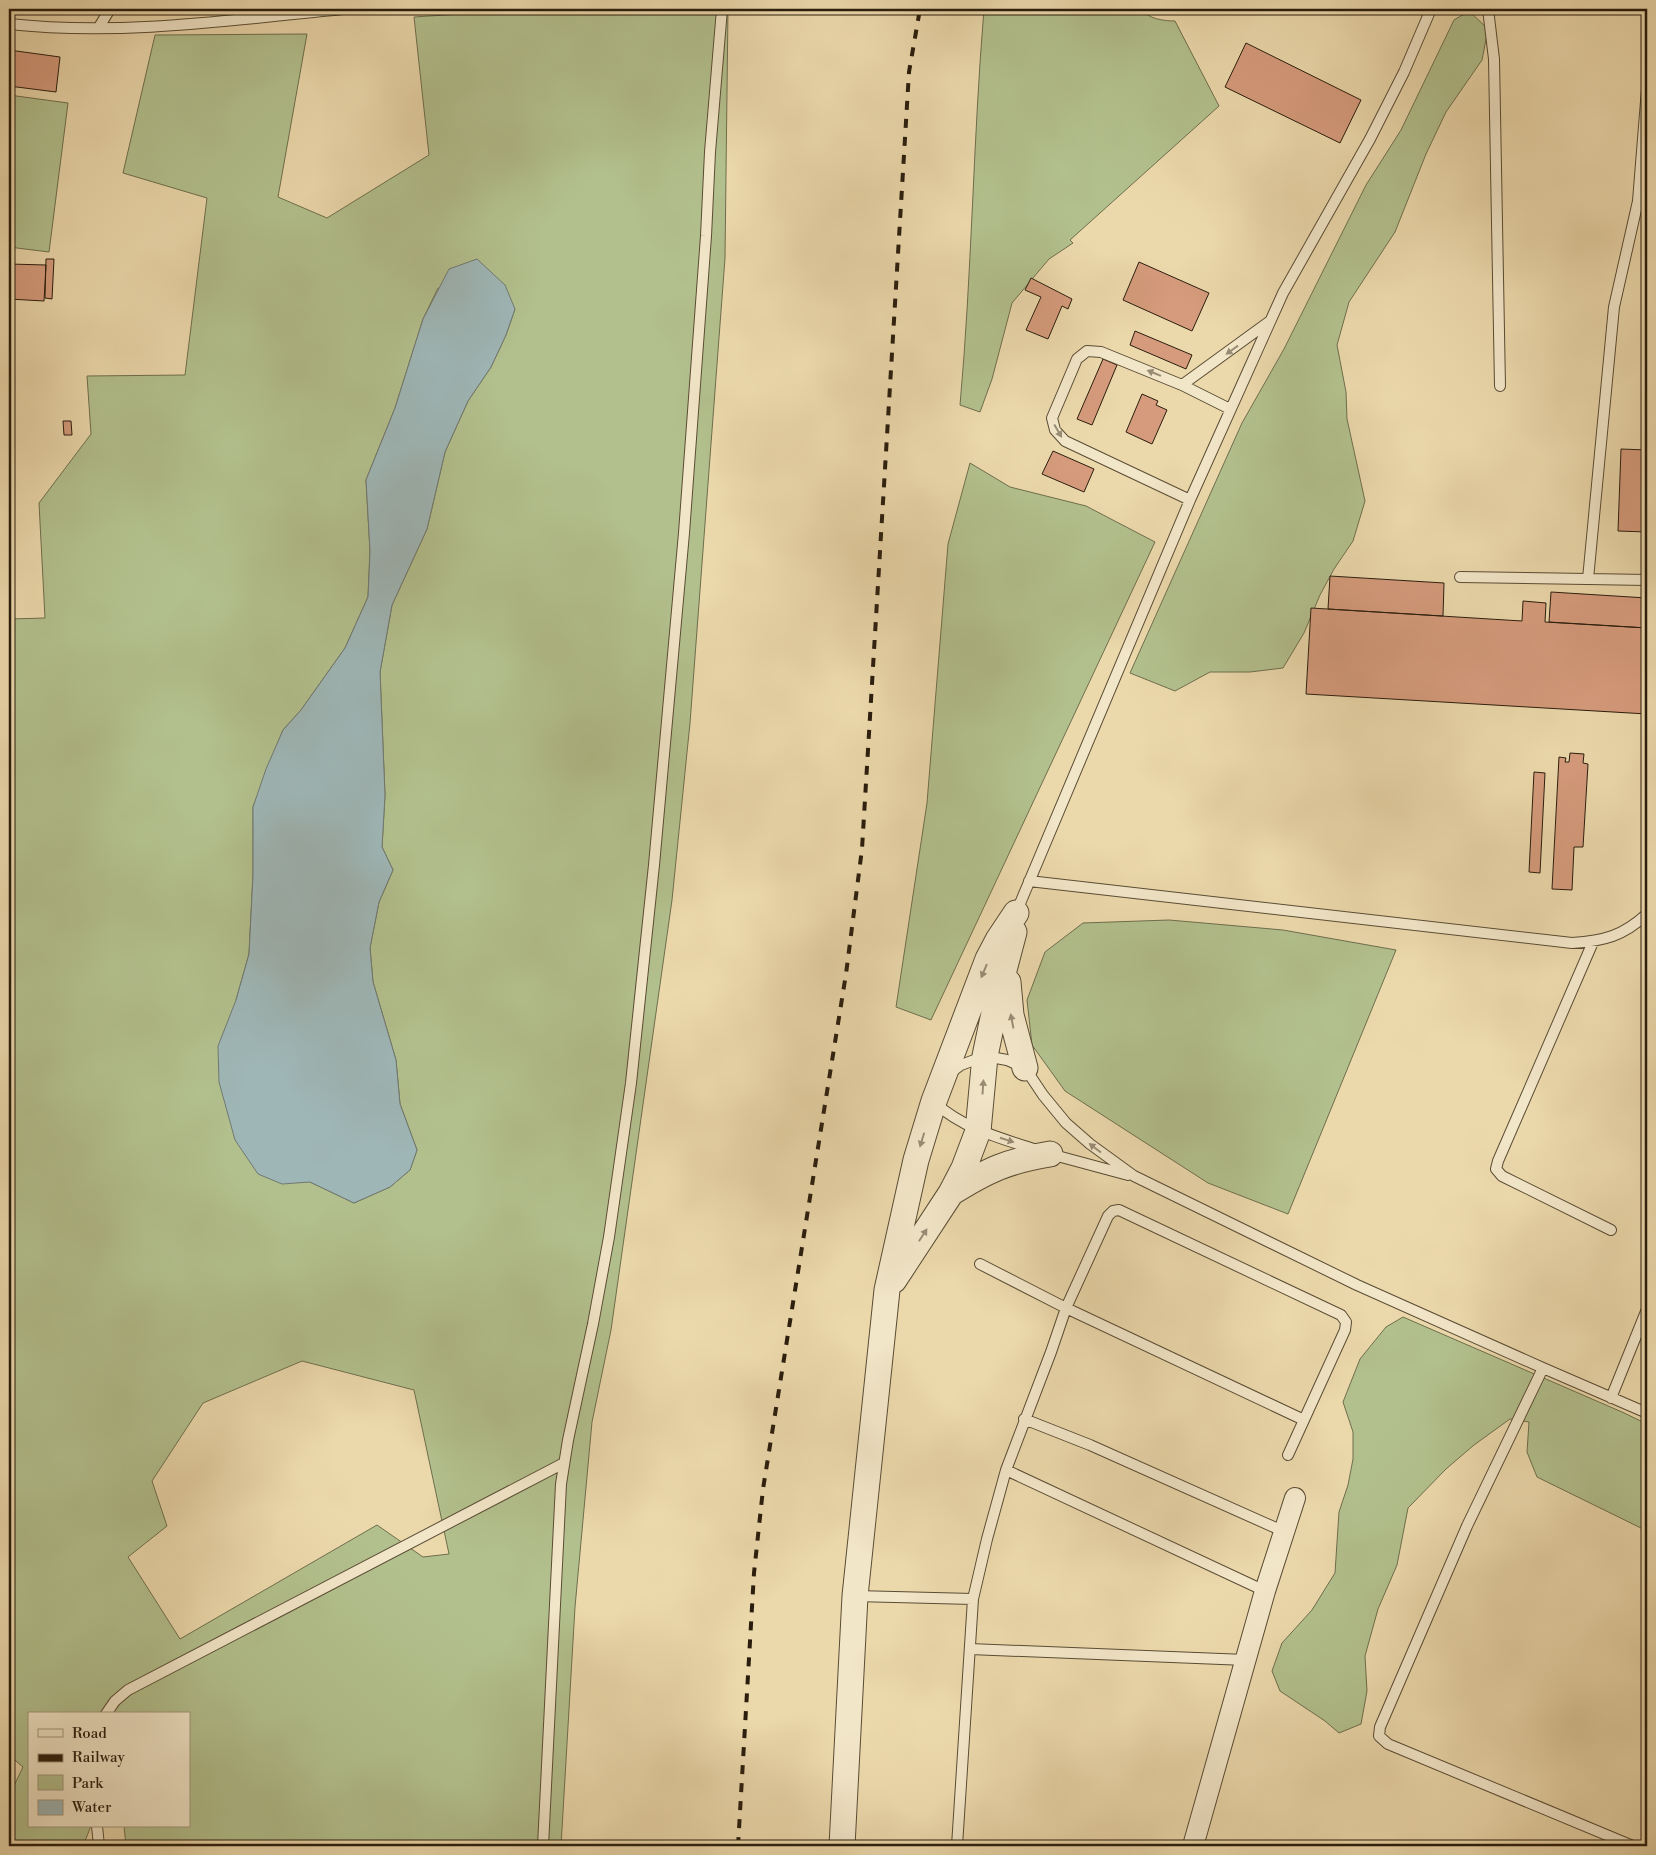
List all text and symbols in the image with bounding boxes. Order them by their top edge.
one-way arrow [1225,345,1239,355]
one-way arrow [1147,369,1161,377]
one-way arrow [1053,424,1062,438]
one-way arrow [979,964,987,978]
one-way arrow [1008,1013,1016,1028]
one-way arrow [980,1079,988,1095]
one-way arrow [917,1132,925,1147]
one-way arrow [999,1137,1014,1144]
one-way arrow [1089,1142,1102,1153]
one-way arrow [919,1229,928,1242]
legend [28,1712,190,1828]
text: Road [72,1724,107,1743]
text: Railway [72,1748,126,1767]
text: Park [72,1774,104,1793]
text: Water [71,1798,112,1817]

